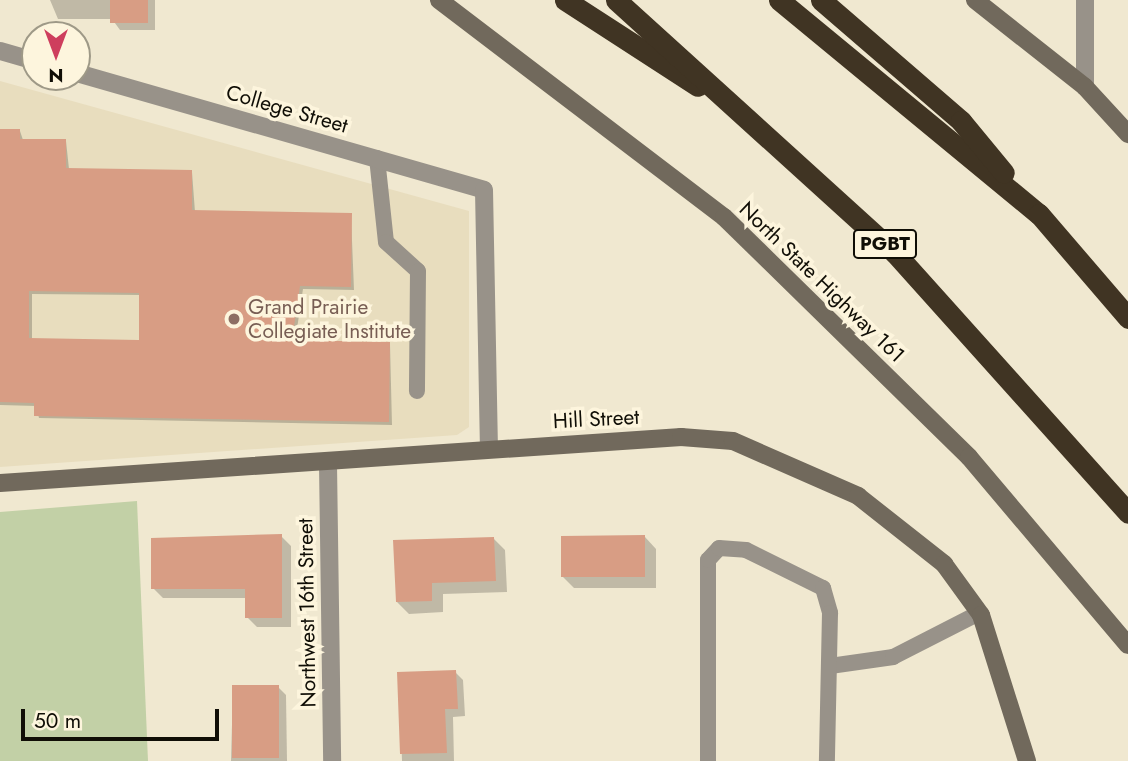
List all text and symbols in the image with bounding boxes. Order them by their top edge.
north arrow [21,21,91,91]
text: N [48,62,64,89]
street label: College Street [223,80,351,138]
street label: North State Highway 161 [734,196,910,368]
road number: PGBT [852,228,918,260]
place label: Grand Prairie Collegiate Institute [248,294,411,344]
marker: Grand Prairie Collegiate Institute [226,311,242,327]
street label: Hill Street [552,404,640,434]
street label: Northwest 16th Street [293,518,321,708]
scale bar [24,694,222,738]
text: 50 m [34,706,81,736]

